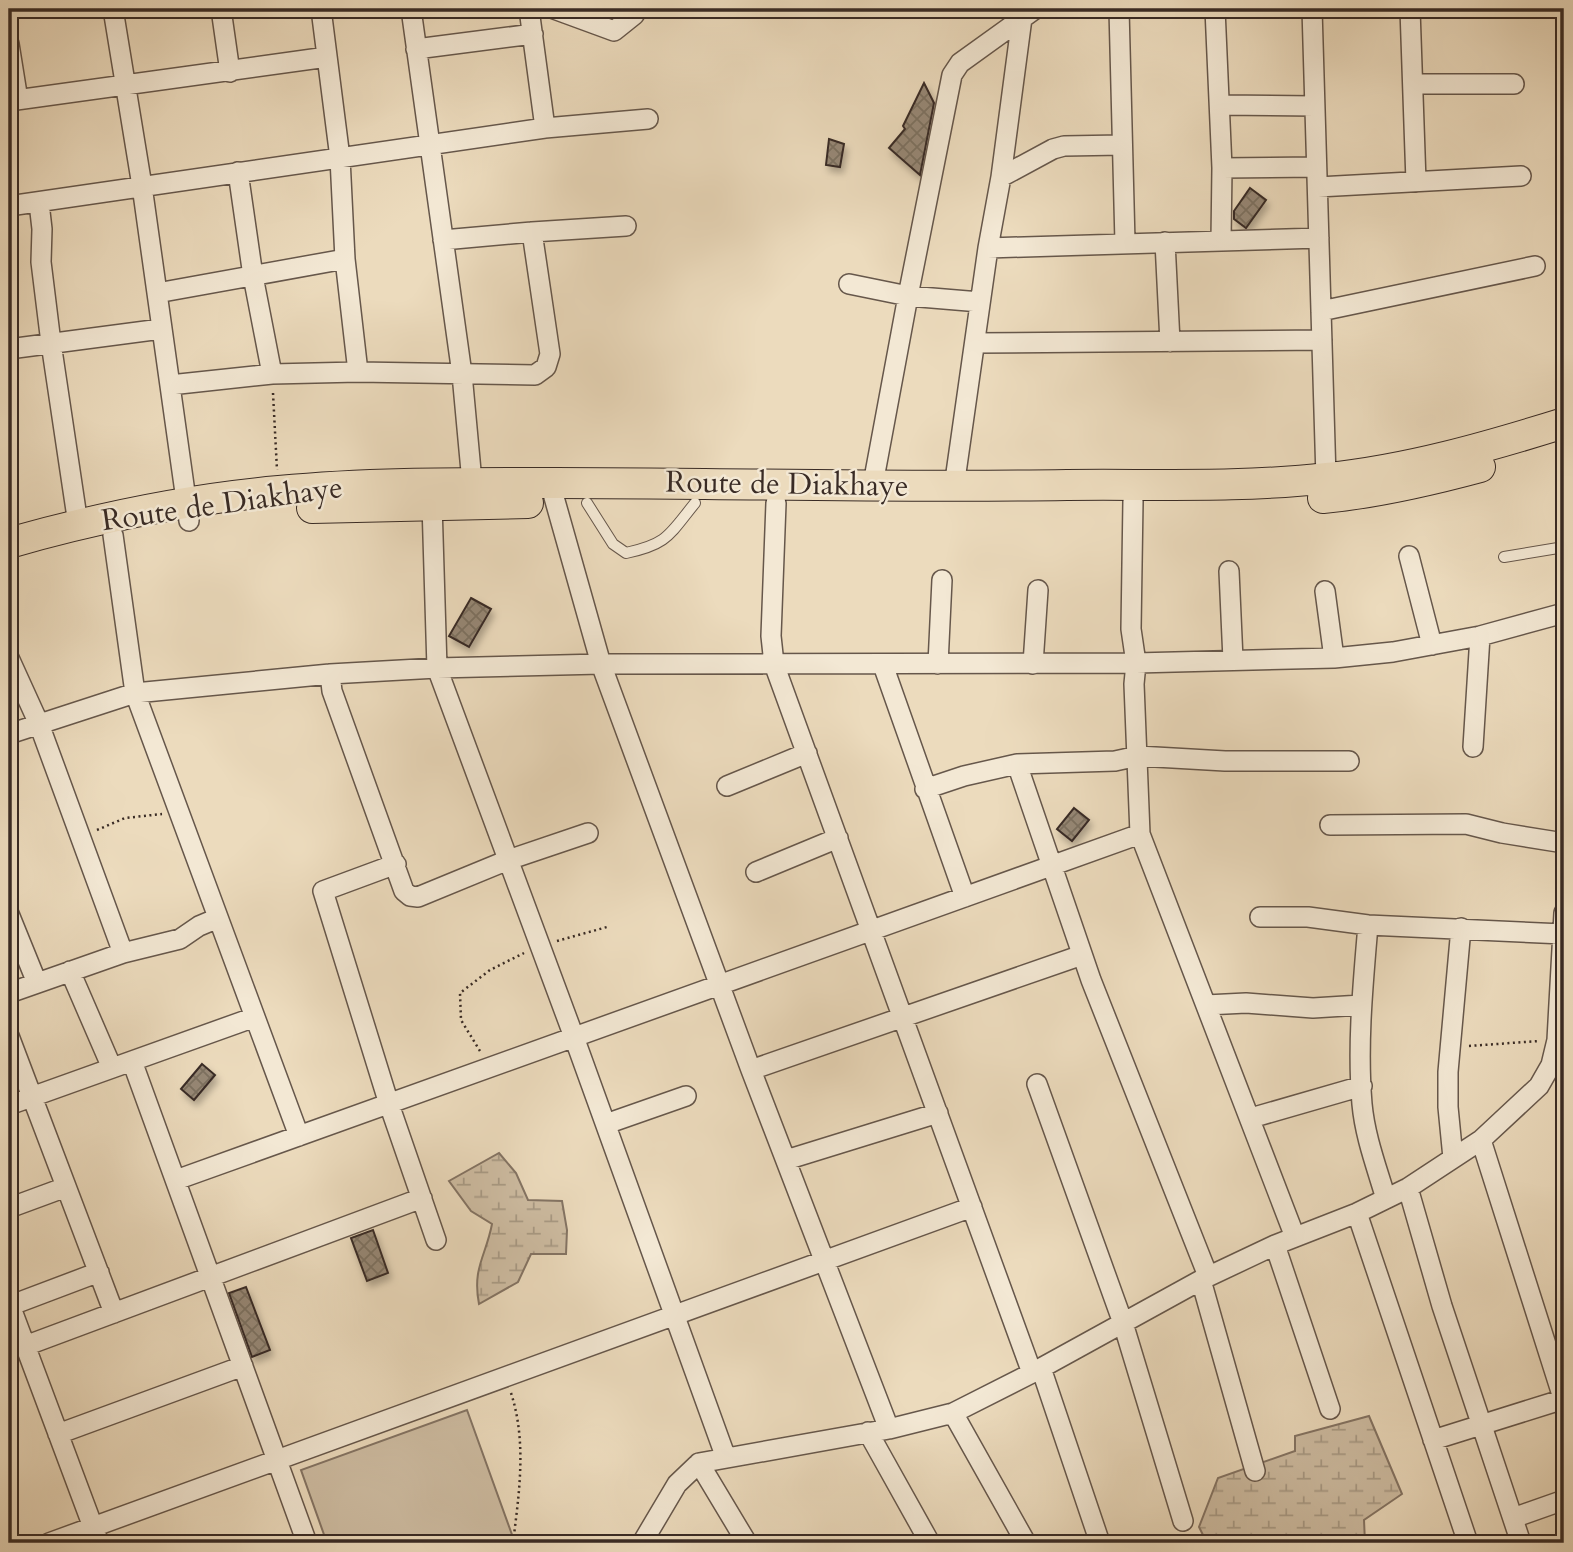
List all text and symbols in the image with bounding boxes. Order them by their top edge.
street label: Route de Diakhaye [665,461,909,507]
street label: Route de Diakhaye [99,467,345,541]

